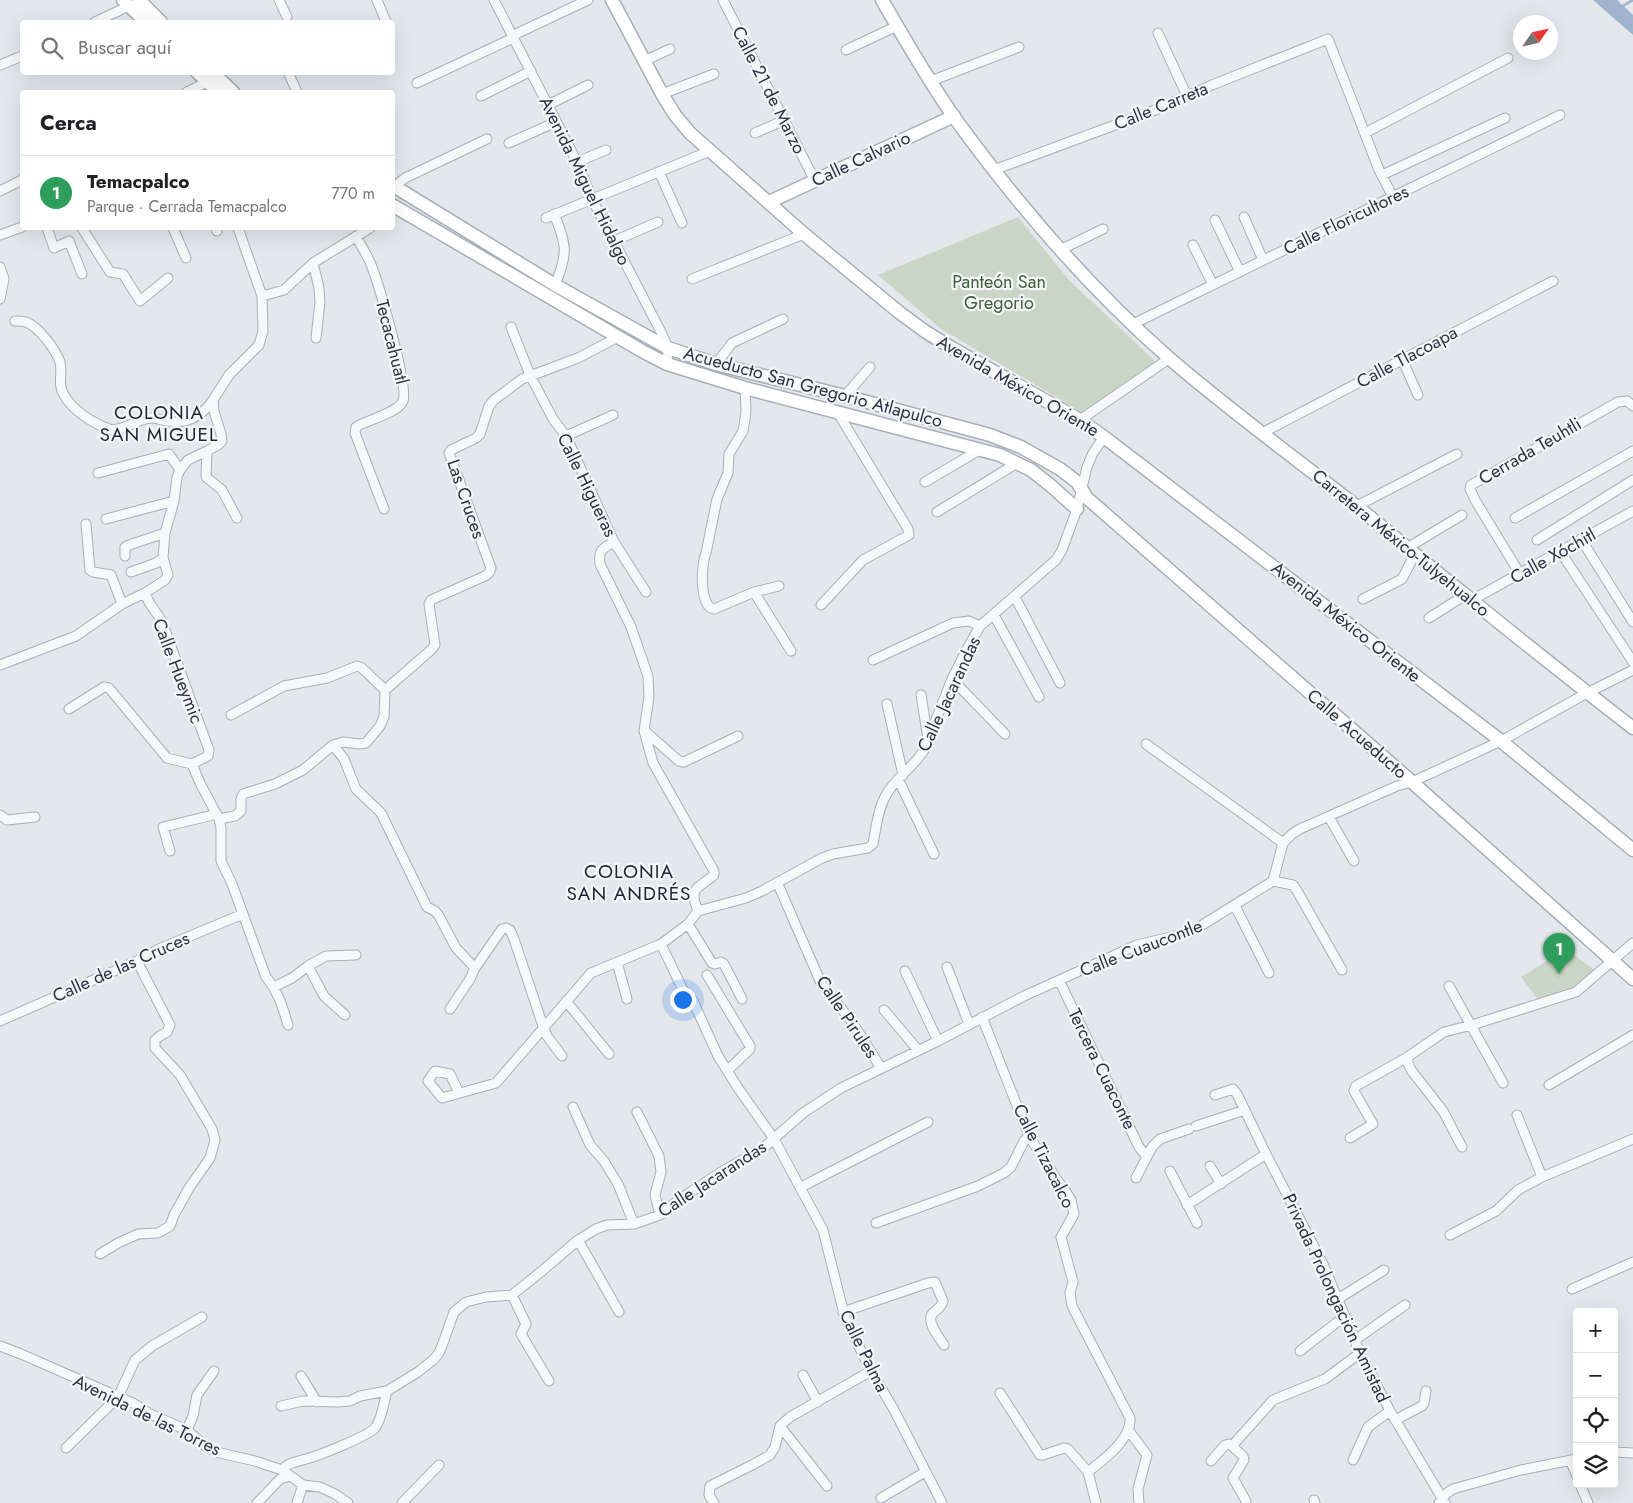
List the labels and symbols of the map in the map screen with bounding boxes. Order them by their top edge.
north arrow [1513,15,1558,60]
street label: Calle 21 de Marzo [726,22,813,159]
street label: Calle Carreta [1110,75,1212,137]
street label: Avenida Miguel Hidalgo [533,92,637,270]
street label: Calle Calvario [807,125,915,193]
street label: Calle Floricultores [1279,178,1413,262]
park label: Panteón San Gregorio [952,269,1046,316]
street label: Tecacahuatl [369,297,415,387]
street label: Calle Tlacoapa [1352,319,1462,395]
street label: Avenida México Oriente [932,329,1104,443]
street label: Acueducto San Gregorio Atlapulco [681,340,945,434]
district label: COLONIA SAN MIGUEL [99,399,219,448]
street label: Cerrada Teuhtli [1474,411,1586,491]
street label: Calle Higueras [551,429,623,541]
street label: Las Cruces [440,456,492,542]
street label: Carretera México-Tulyehualco [1307,463,1496,623]
street label: Calle Xóchitl [1505,522,1601,590]
street label: Avenida México Oriente [1266,555,1426,689]
street label: Calle Hueymic [146,615,210,727]
street label: Calle Jacarandas [911,632,987,756]
street label: Calle Acueducto [1301,683,1413,785]
district label: COLONIA SAN ANDRÉS [566,858,692,907]
street label: Calle Cuaucontle [1076,913,1206,983]
street label: Calle de las Cruces [48,925,194,1009]
pin: 1 [1543,933,1575,974]
street label: Calle Pirules [810,970,884,1064]
your location [670,987,696,1013]
street label: Tercera Cuaconte [1061,1004,1143,1134]
street label: Calle Tizacalco [1007,1099,1081,1213]
street label: Calle Jacarandas [653,1134,771,1224]
street label: Privada Prolongación Amistad [1276,1189,1396,1407]
street label: Calle Palma [833,1305,895,1397]
street label: Avenida de las Torres [69,1368,225,1462]

